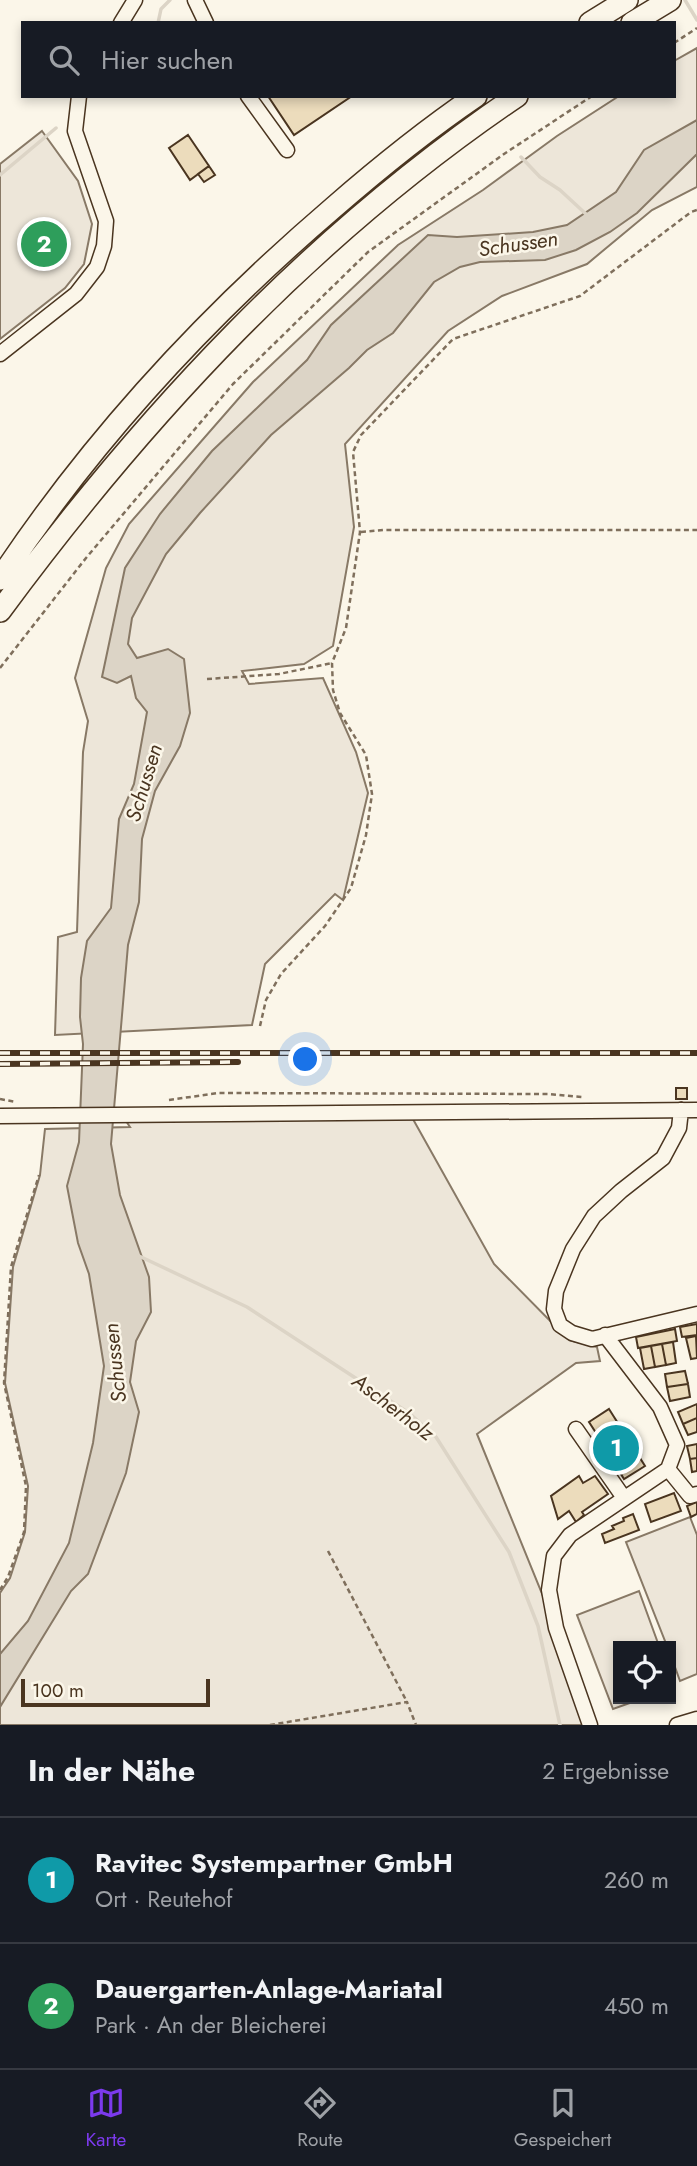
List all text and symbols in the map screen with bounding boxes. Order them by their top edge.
search box [21,21,676,98]
icon: search [45,41,83,79]
text: Hier suchen [101,41,234,79]
pin: 2 [21,218,67,270]
water label: Schussen [476,224,560,264]
water label: Schussen [118,740,170,826]
your location [288,1042,322,1076]
water label: Schussen [96,1322,134,1404]
water label: Ascherholz [345,1366,441,1449]
pin: 1 [593,1422,639,1474]
map controls [613,1641,676,1704]
button: locate [613,1641,676,1704]
scale bar [21,1676,210,1708]
text: 100 m [32,1677,84,1704]
text: In der Nähe [28,1749,195,1792]
text: 2 Ergebnisse [542,1754,669,1788]
text: Ravitec Systempartner GmbH [95,1844,453,1882]
text: 1 [45,1863,57,1897]
text: 260 m [604,1863,669,1897]
text: Ort · Reutehof [95,1882,233,1916]
text: Dauergarten-Anlage-Mariatal [95,1970,443,2008]
text: 2 [43,1989,59,2023]
text: 450 m [604,1989,669,2023]
text: Park · An der Bleicherei [95,2008,327,2042]
tab: Karte [86,2084,126,2153]
tab: Route [297,2084,343,2153]
tab: Gespeichert [514,2084,611,2153]

